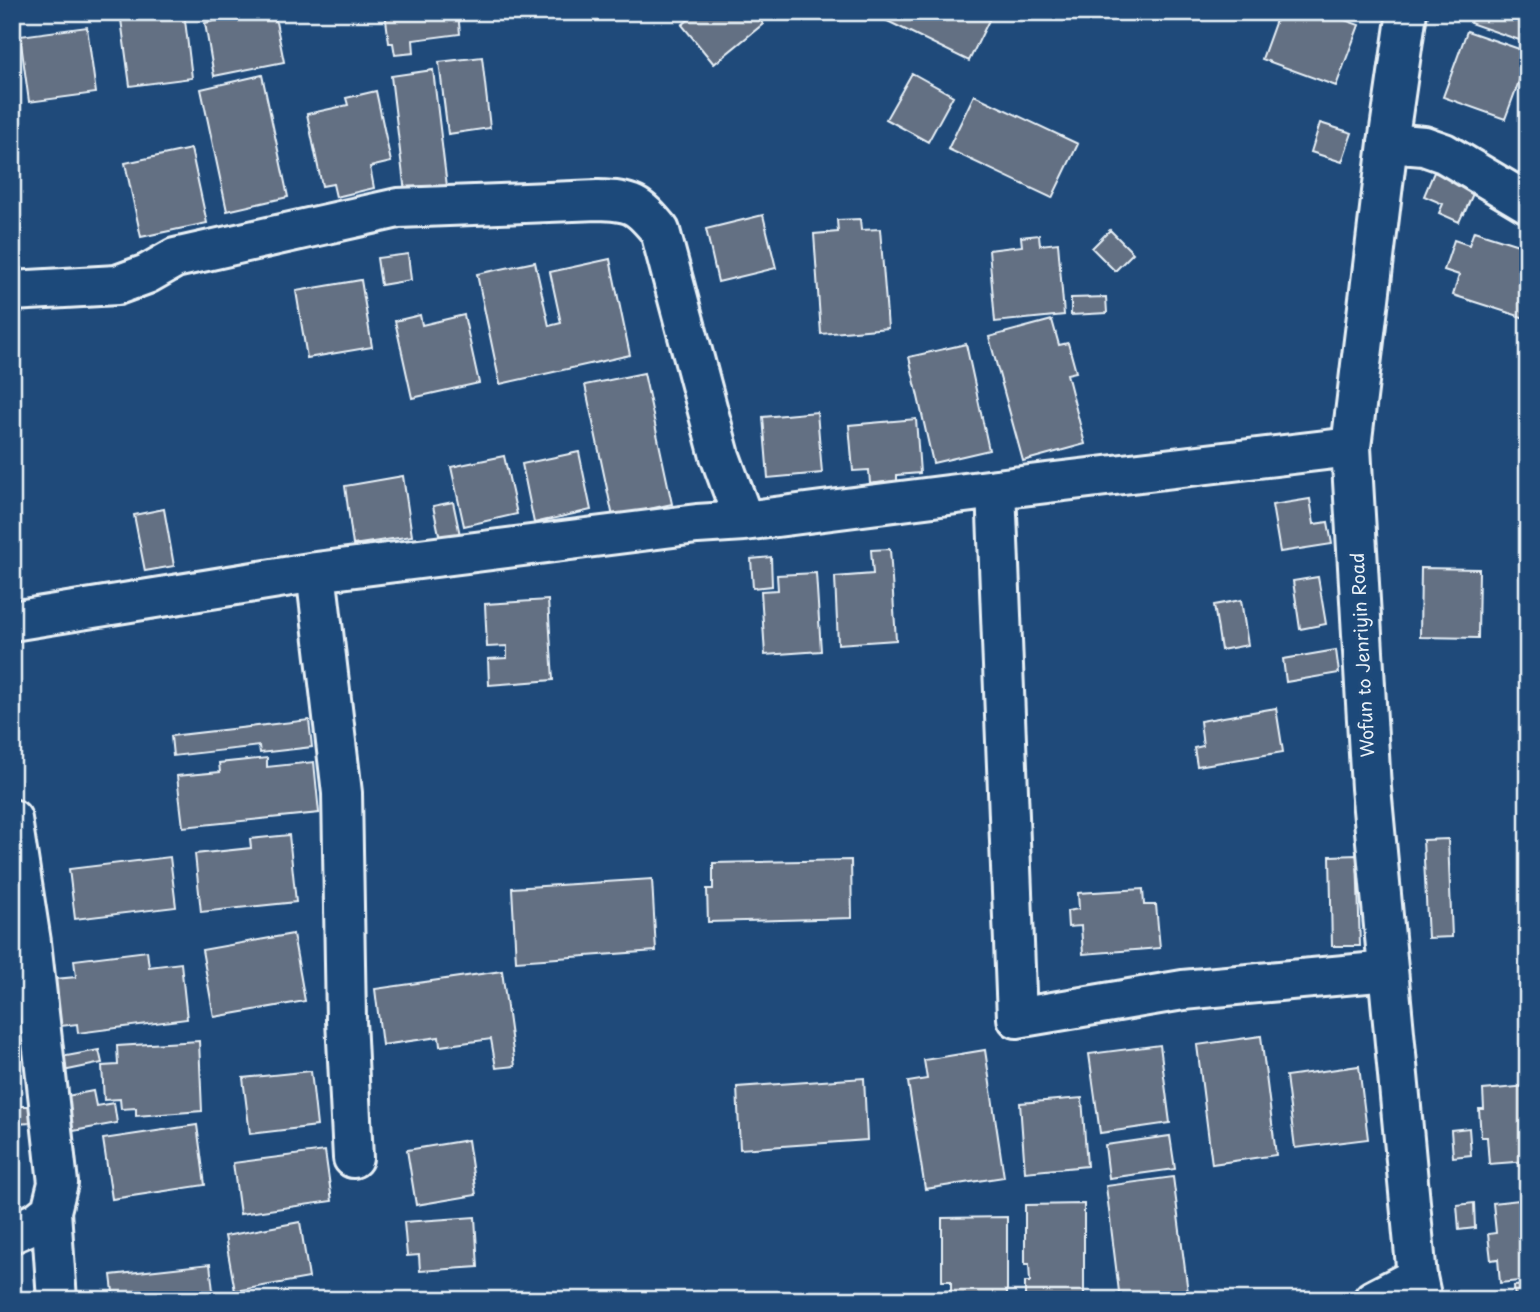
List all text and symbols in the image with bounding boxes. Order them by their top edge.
street label: Wofun to Jenriyin Road [1343,552,1380,758]

